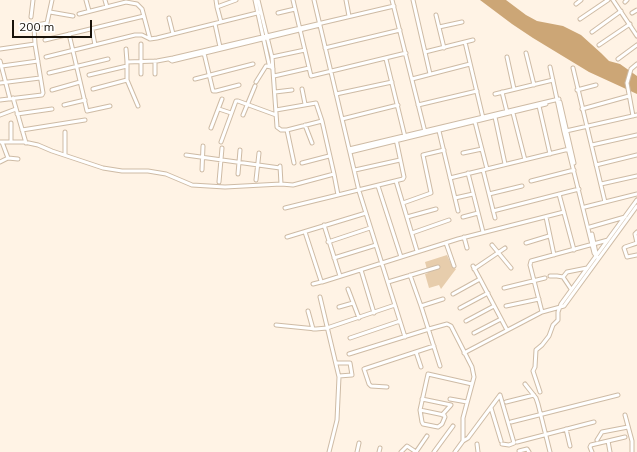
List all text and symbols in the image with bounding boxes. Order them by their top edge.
scale bar [14,12,94,38]
text: 200 m [19,19,54,34]

